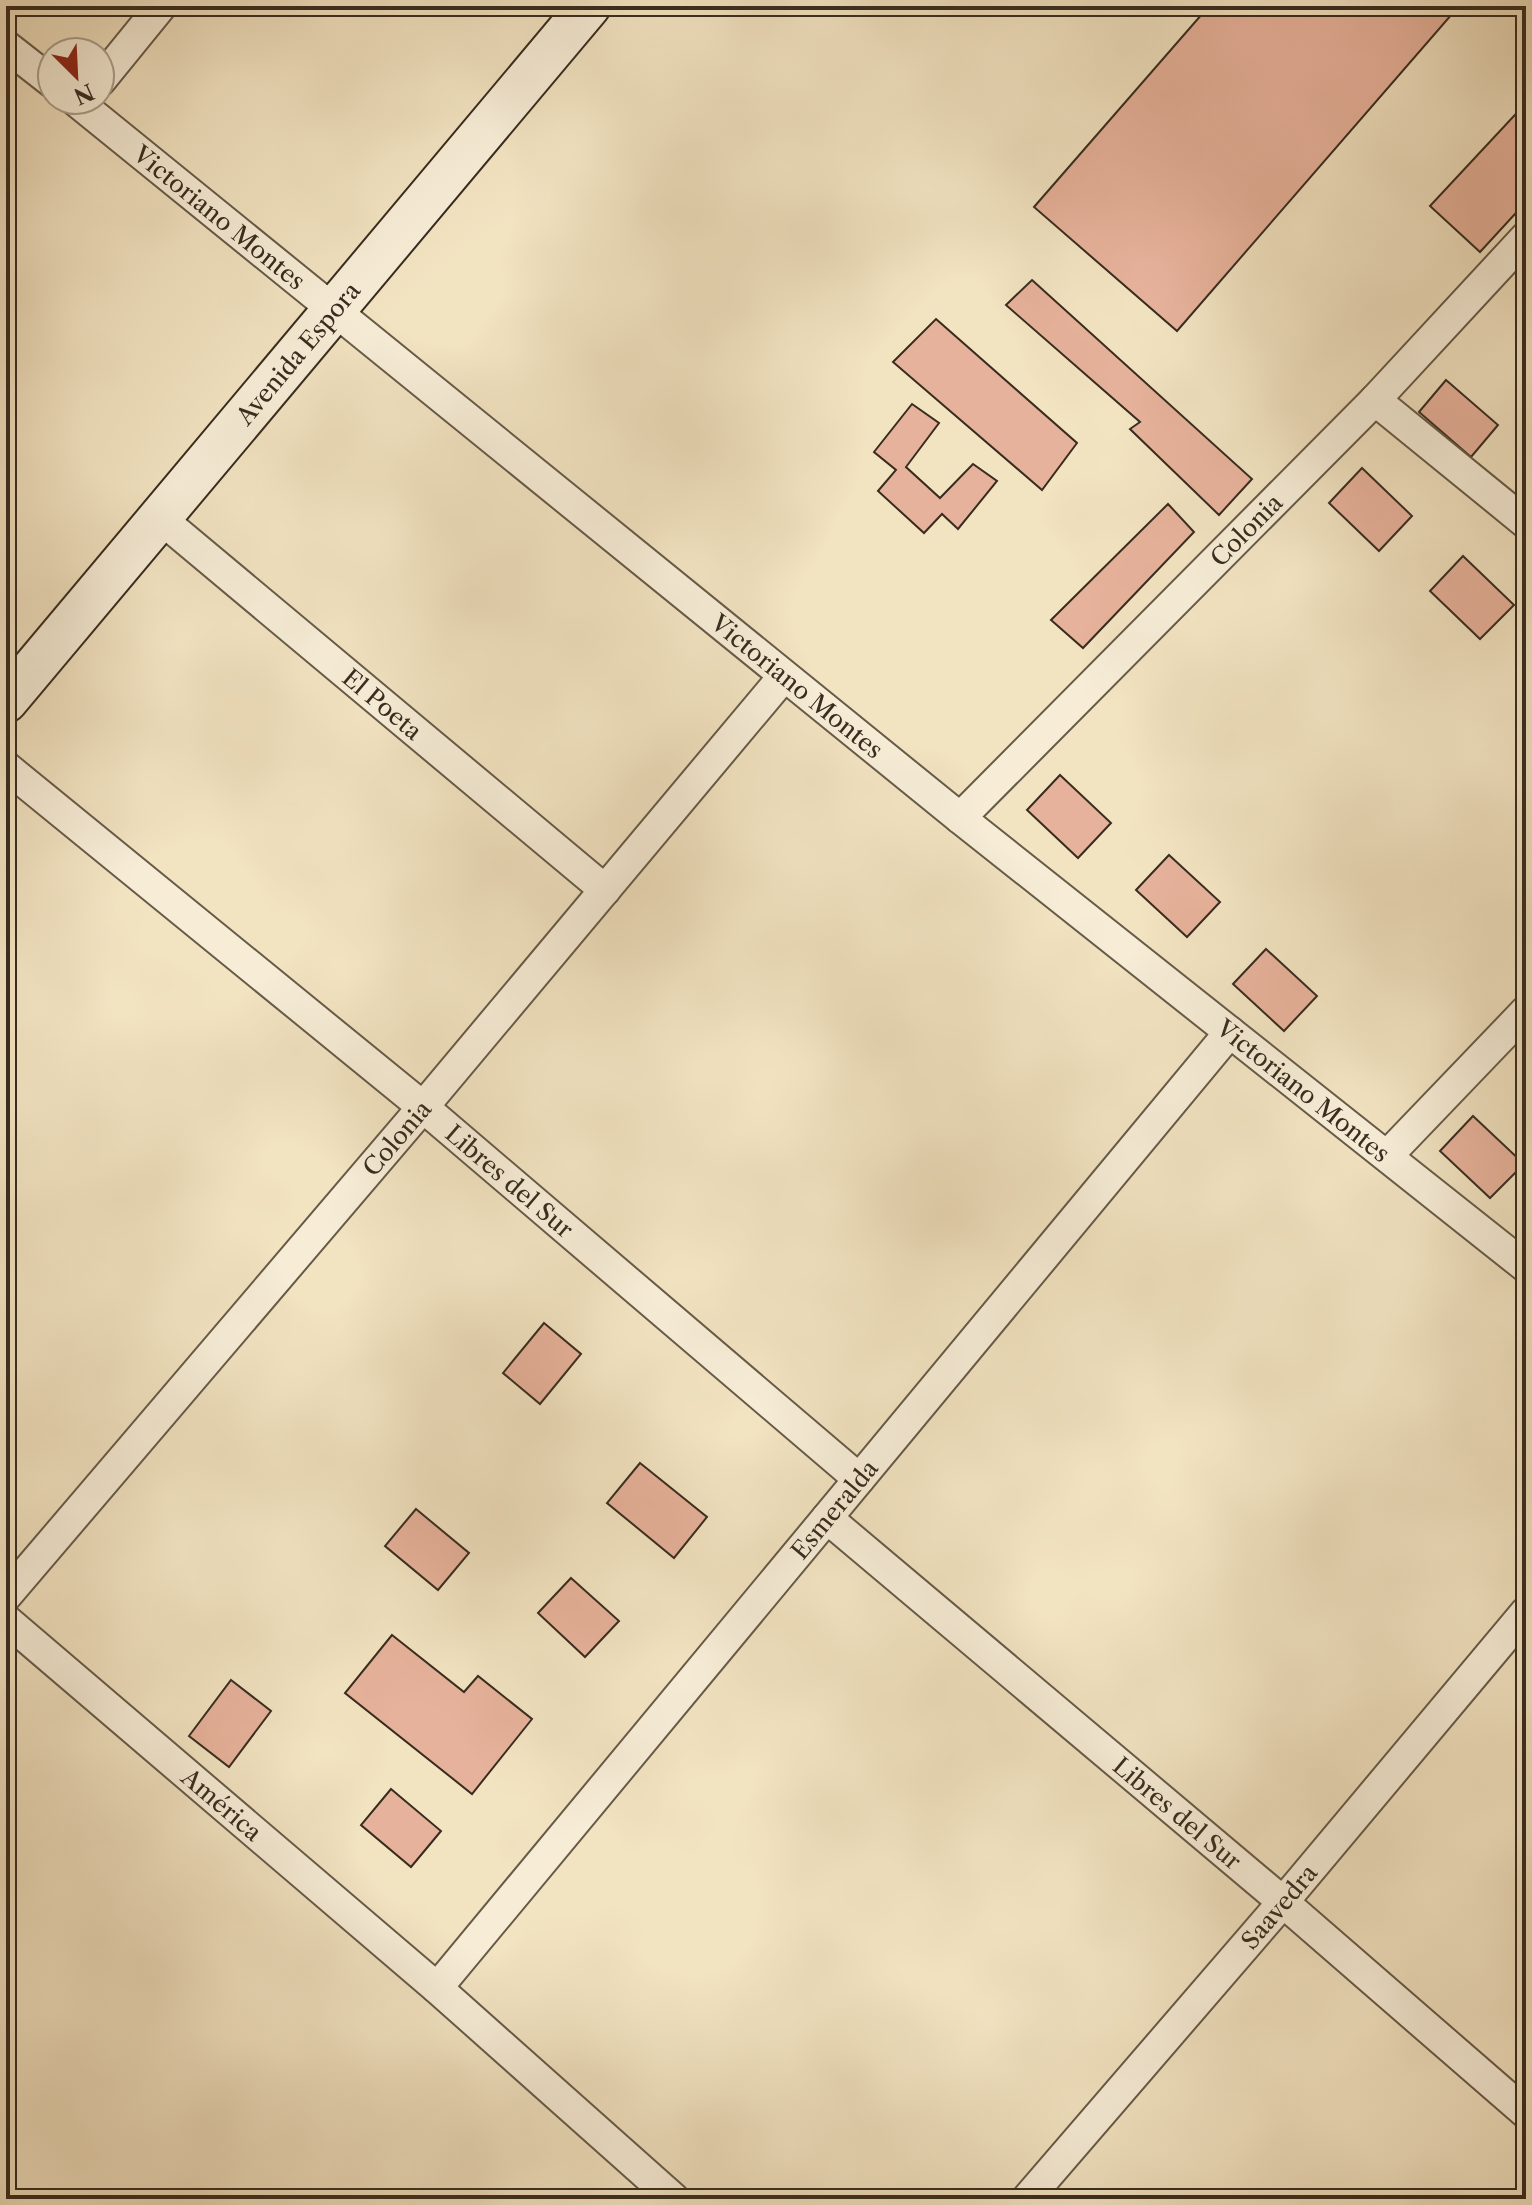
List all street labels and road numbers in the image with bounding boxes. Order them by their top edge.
street label: Victoriano Montes [127,138,311,295]
street label: Avenida Espora [229,276,366,431]
street label: Colonia [1204,487,1288,572]
street label: Victoriano Montes [705,607,889,764]
street label: El Poeta [337,663,428,746]
street label: Victoriano Montes [1210,1012,1396,1168]
street label: Colonia [356,1094,437,1182]
street label: Libres del Sur [440,1118,579,1243]
street label: Esmeralda [785,1454,884,1565]
street label: Libres del Sur [1107,1751,1247,1875]
street label: América [175,1761,268,1847]
street label: Saavedra [1235,1858,1323,1955]

